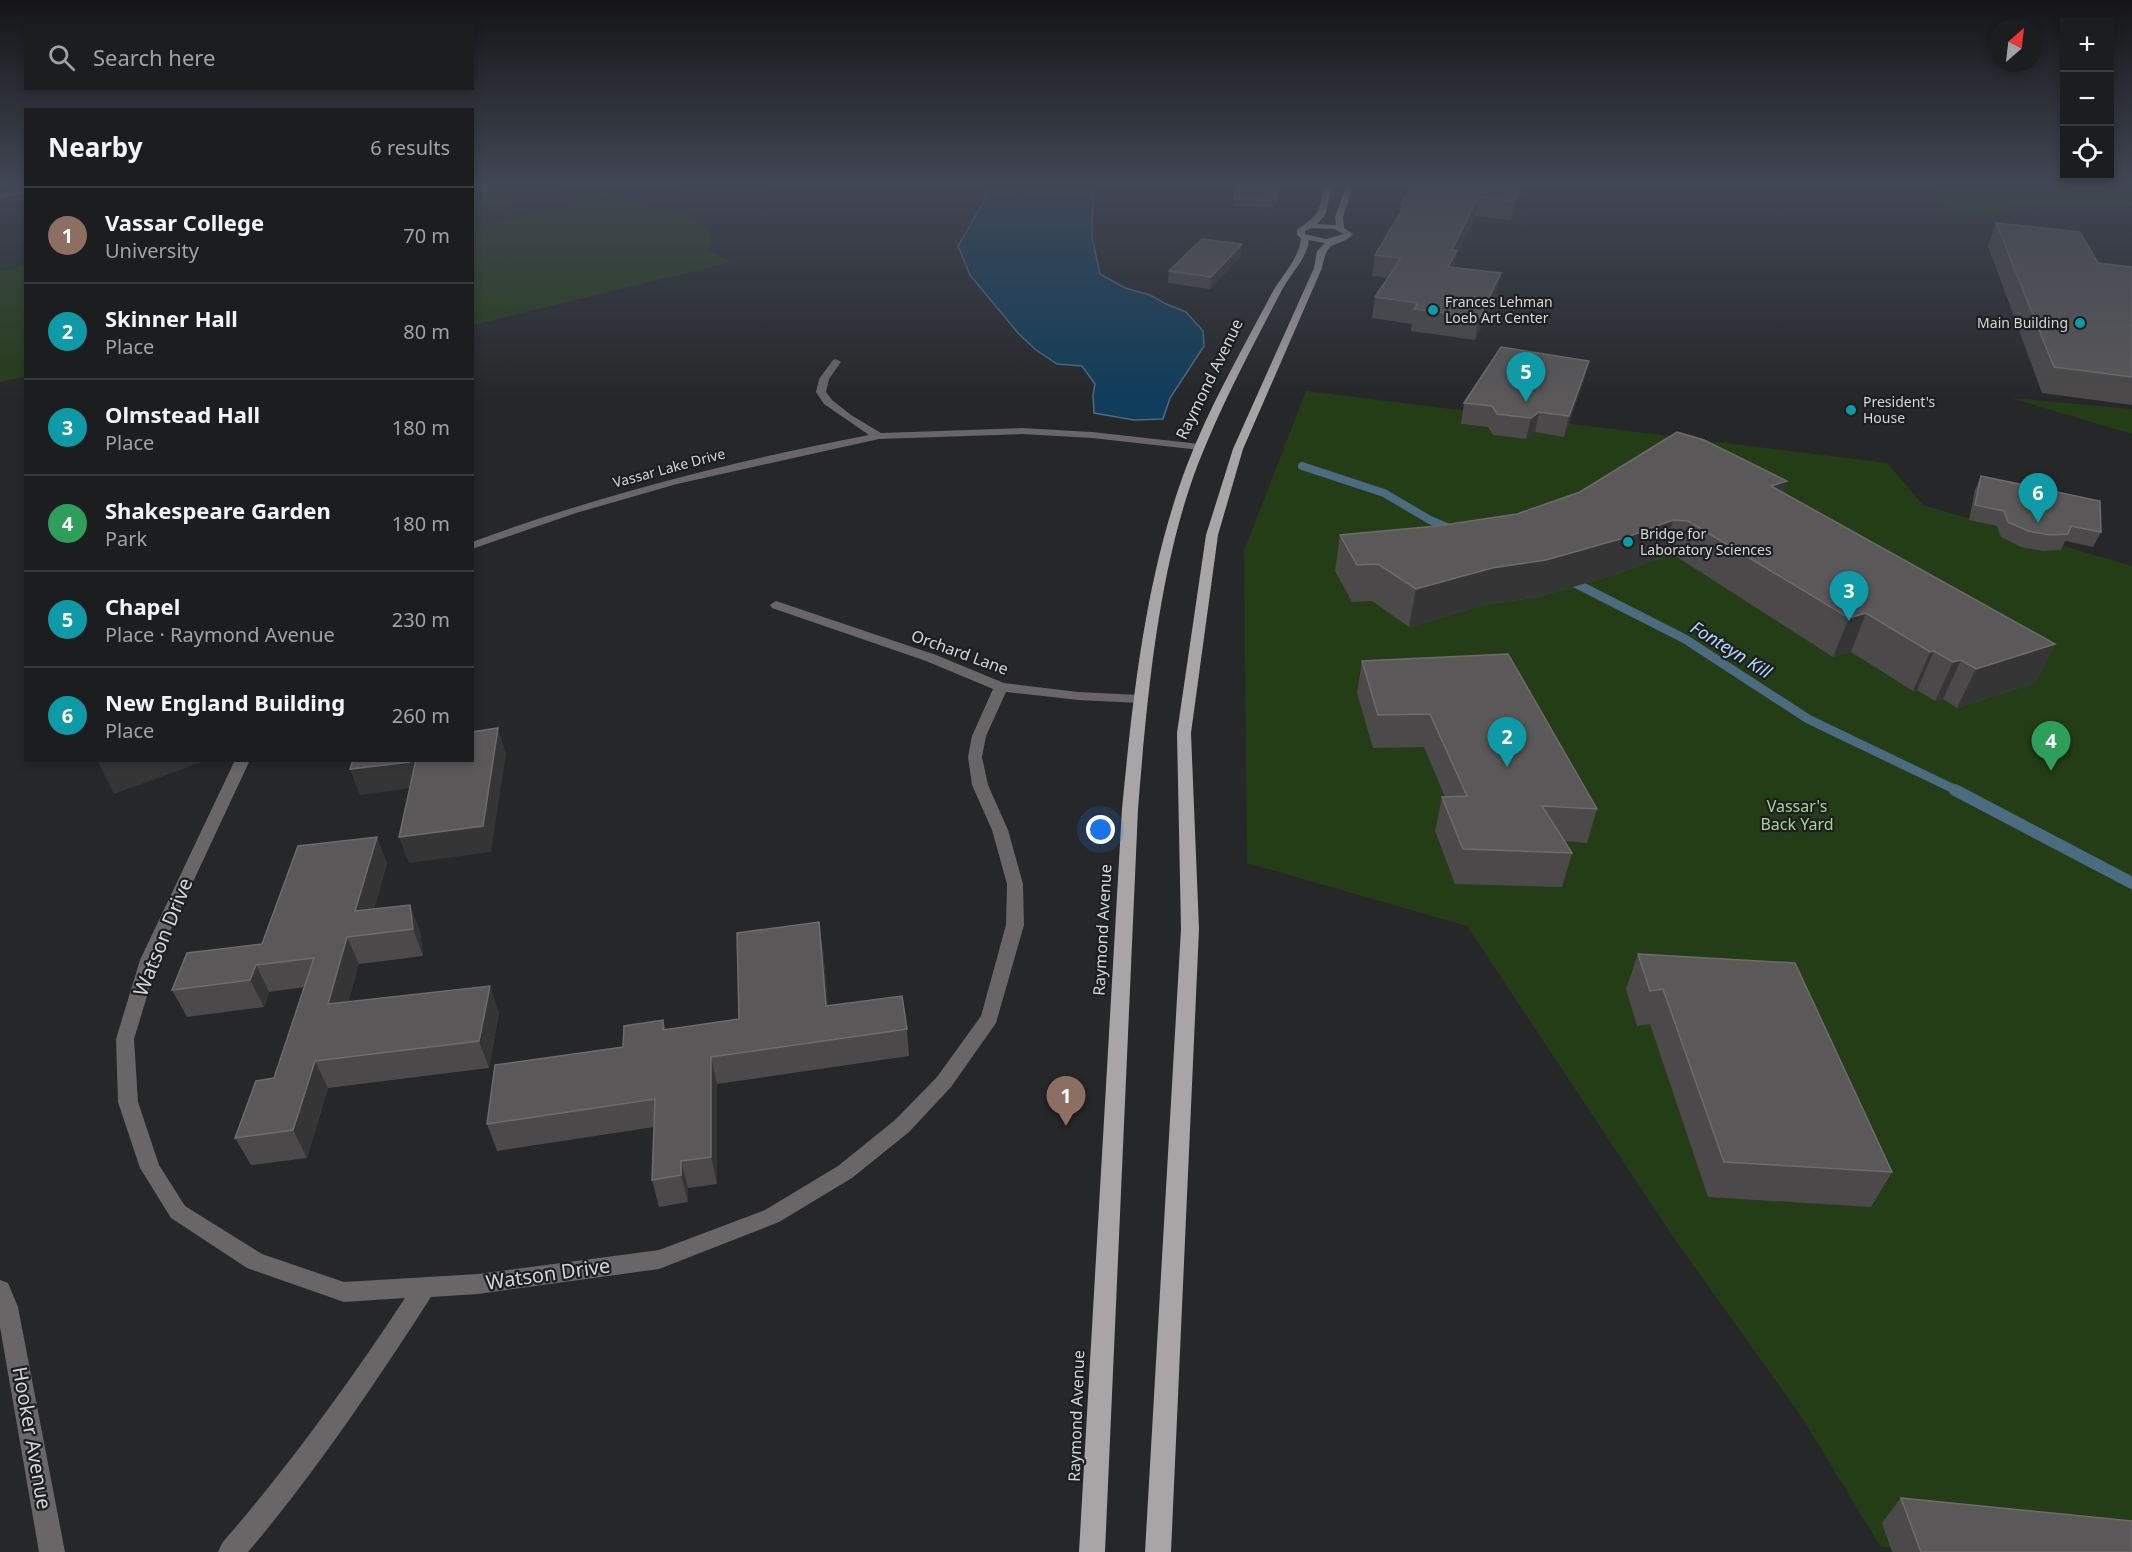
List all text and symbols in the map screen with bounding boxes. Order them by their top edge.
north arrow [1988,18,2042,72]
map controls [2060,18,2114,180]
button: + [2060,18,2114,72]
search box [24,24,474,90]
icon: search [45,41,78,74]
text: Search here [93,42,215,72]
button: − [2060,72,2114,126]
button: locate [2060,126,2114,180]
text: Nearby [48,129,143,165]
text: 6 results [370,134,450,161]
text: Vassar College [105,207,264,237]
text: 1 [62,222,73,249]
text: 70 m [403,222,450,249]
text: University [105,237,199,264]
place label: Frances Lehman Loeb Art Center [1445,292,1553,327]
text: Skinner Hall [105,303,238,333]
marker: Frances Lehman Loeb Art Center [1426,303,1440,317]
place label: Main Building [1977,313,2068,332]
street label: Raymond Avenue [1170,315,1248,443]
marker: Main Building [2073,316,2087,330]
text: 2 [62,318,73,345]
text: 80 m [403,318,450,345]
text: Place [105,333,154,360]
pin: 5 [1506,352,1546,402]
place label: President's House [1863,392,1935,427]
text: Olmstead Hall [105,399,260,429]
marker: President's House [1844,403,1858,417]
text: 3 [62,414,73,441]
text: 180 m [392,414,450,441]
text: Place [105,429,154,456]
street label: Vassar Lake Drive [611,443,727,492]
pin: 6 [2018,474,2058,523]
text: Shakespeare Garden [105,495,331,525]
text: 4 [62,510,73,537]
text: 180 m [392,510,450,537]
place label: Bridge for Laboratory Sciences [1640,524,1772,559]
text: Park [105,525,147,552]
marker: Bridge for Laboratory Sciences [1621,535,1635,549]
pin: 3 [1830,572,1868,621]
text: Chapel [105,591,180,621]
text: 5 [62,606,73,633]
text: 230 m [392,606,450,633]
water label: Fonteyn Kill [1686,615,1777,684]
text: Place · Raymond Avenue [105,621,335,648]
street label: Orchard Lane [908,624,1012,680]
text: New England Building [105,687,345,717]
text: 6 [62,702,73,729]
text: 260 m [392,702,450,729]
text: Place [105,717,154,744]
pin: 2 [1488,718,1526,767]
pin: 4 [2032,722,2070,771]
park label: Vassar's Back Yard [1760,795,1834,835]
your location [1086,815,1115,844]
street label: Raymond Avenue [1088,864,1116,996]
street label: Watson Drive [127,874,199,1000]
pin: 1 [1046,1076,1086,1126]
street label: Watson Drive [484,1251,612,1296]
street label: Raymond Avenue [1063,1350,1089,1482]
street label: Hooker Avenue [7,1364,58,1511]

